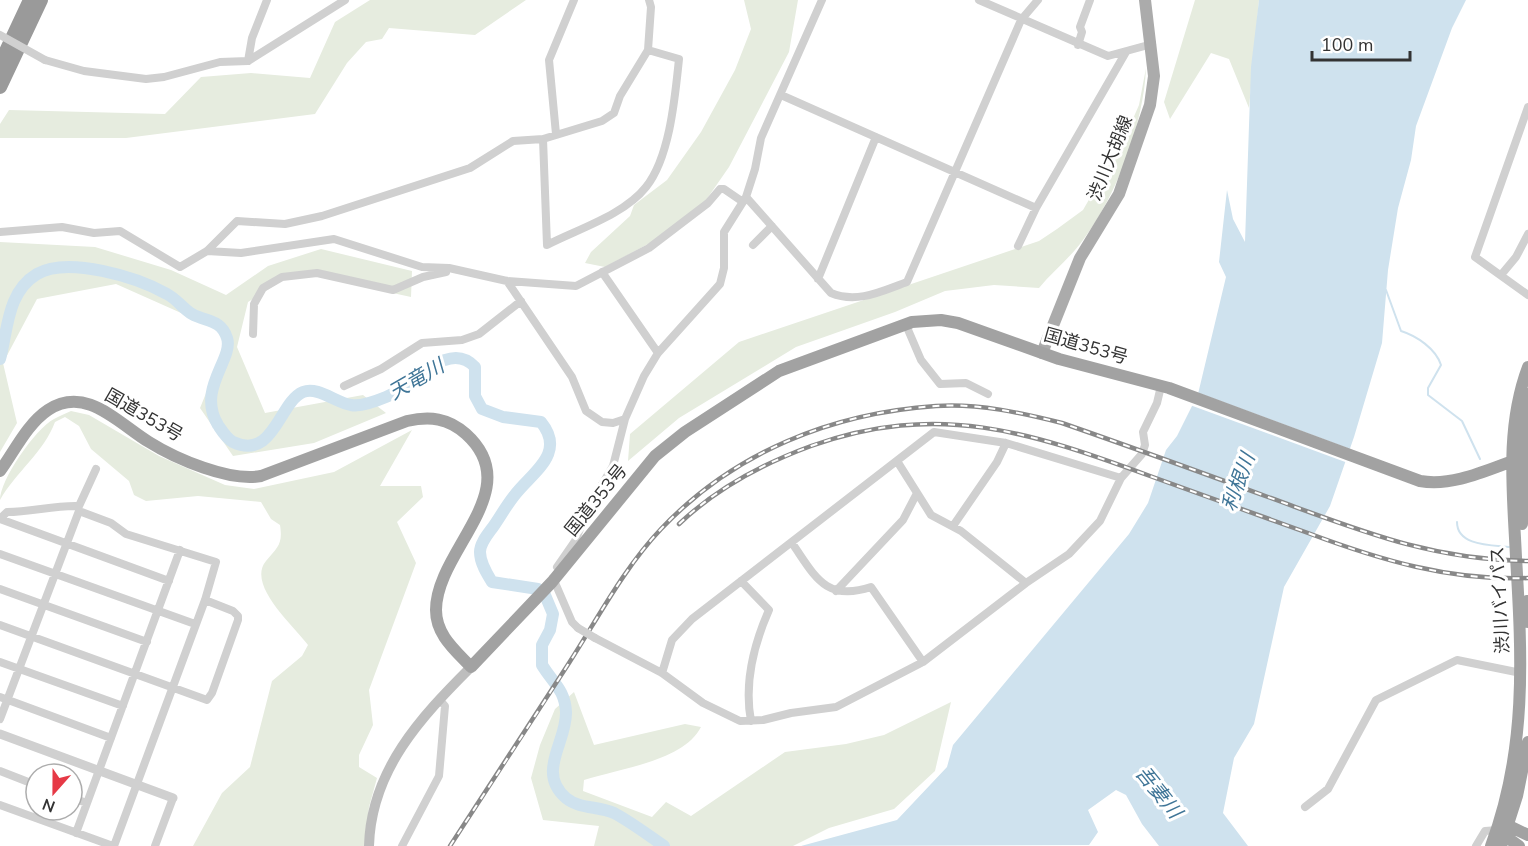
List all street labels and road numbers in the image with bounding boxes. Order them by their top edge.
street label: 渋川大胡線 [1082,112,1138,204]
street label: 国道353号 [1041,323,1131,369]
street label: 国道353号 [101,383,187,447]
street label: 国道353号 [559,459,633,541]
street label: 渋川バイパス [1485,546,1515,654]

